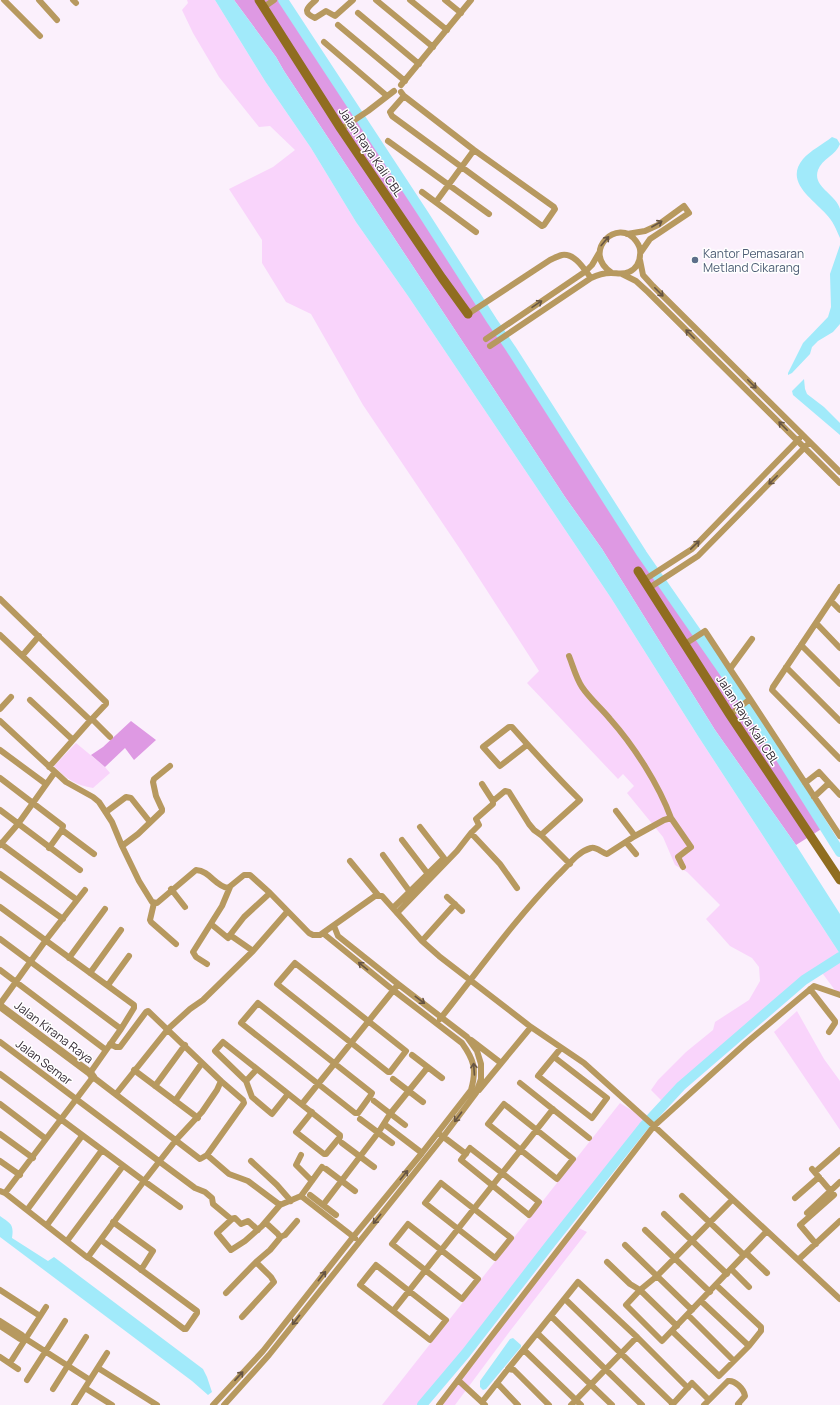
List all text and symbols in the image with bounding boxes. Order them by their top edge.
street label: Jalan Raya Kali CBL [335,104,407,200]
one-way arrow [651,219,663,227]
one-way arrow [600,236,609,246]
place label: Kantor Pemasaran Metland Cikarang [703,245,804,276]
marker: Kantor Pemasaran Metland Cikarang [690,255,700,265]
one-way arrow [654,287,664,297]
one-way arrow [531,300,542,308]
one-way arrow [686,329,695,339]
one-way arrow [747,379,757,389]
one-way arrow [778,421,787,431]
one-way arrow [768,475,778,485]
one-way arrow [690,541,700,550]
street label: Jalan Raya Kali CBL [713,672,783,768]
one-way arrow [357,961,368,970]
one-way arrow [414,996,425,1005]
street label: Jalan Kirana Raya [11,997,97,1067]
street label: Jalan Semar [12,1035,76,1089]
one-way arrow [470,1063,477,1076]
one-way arrow [454,1111,462,1122]
one-way arrow [399,1170,408,1180]
one-way arrow [373,1213,381,1224]
one-way arrow [318,1271,326,1282]
one-way arrow [292,1315,300,1326]
one-way arrow [235,1371,244,1381]

